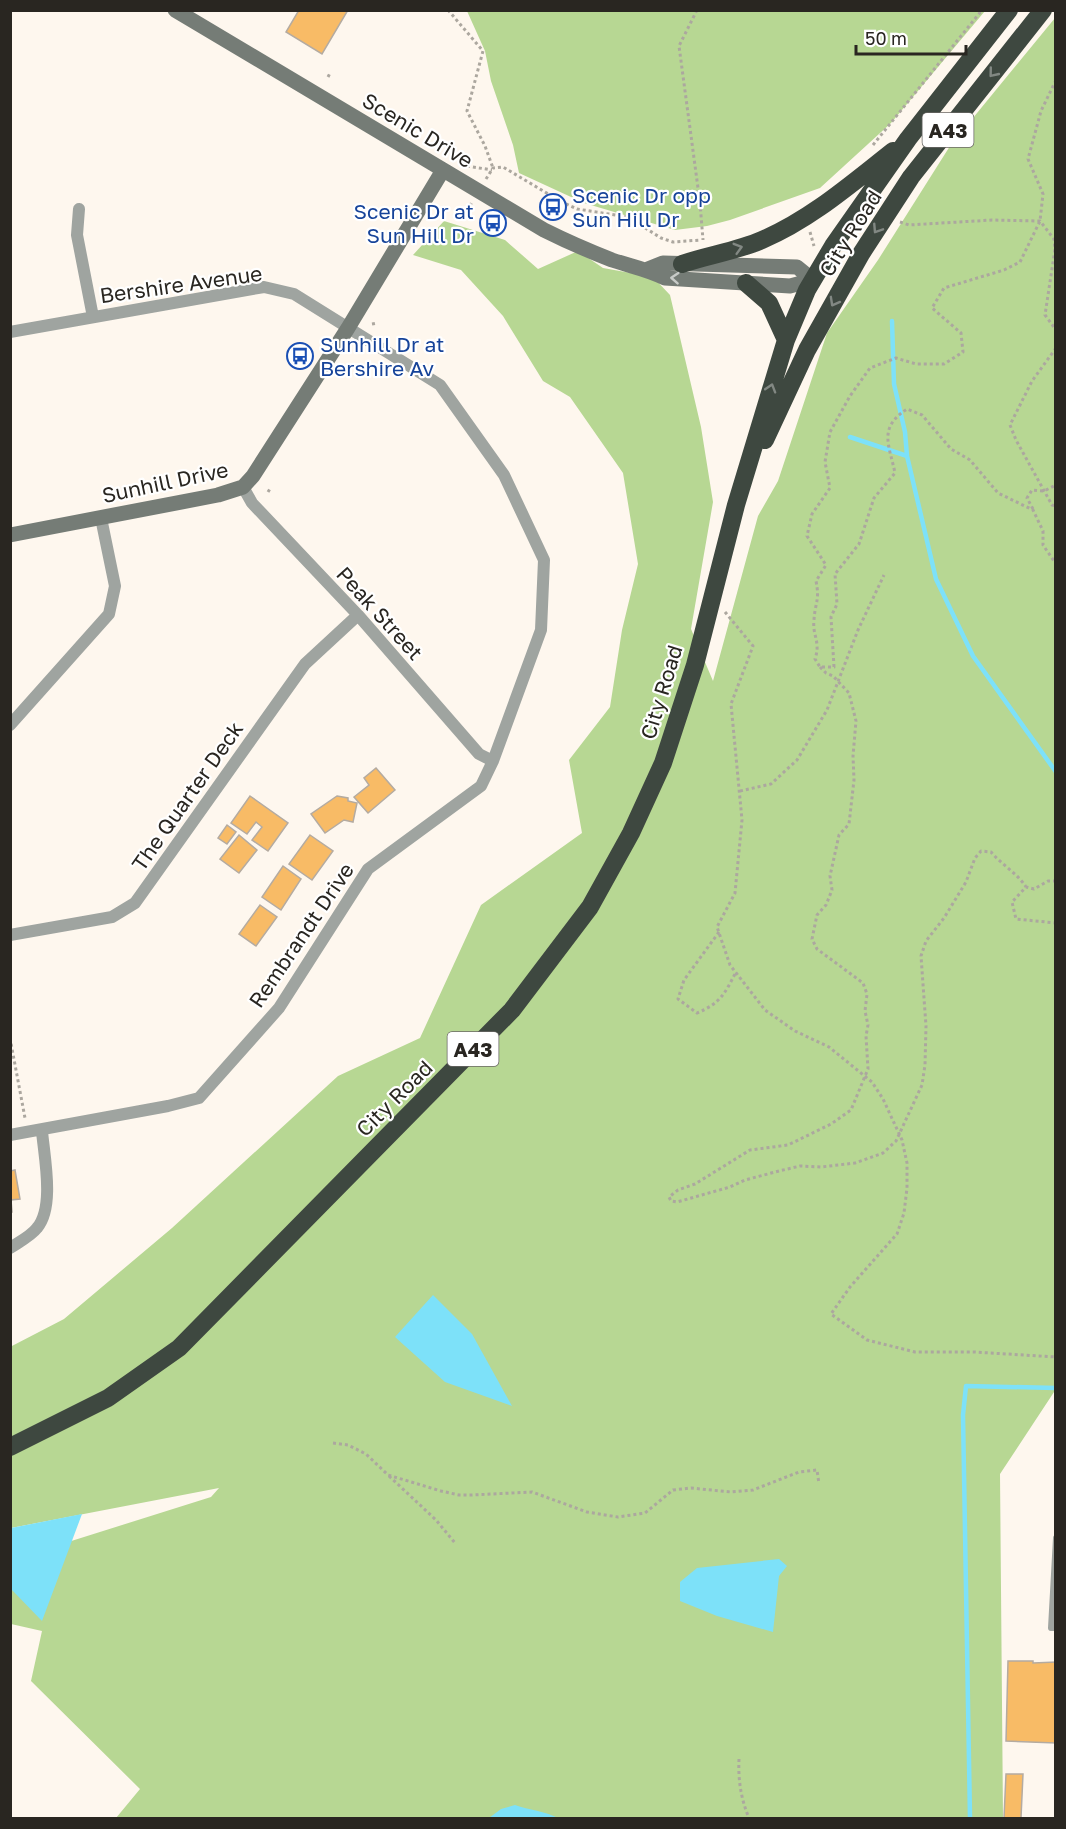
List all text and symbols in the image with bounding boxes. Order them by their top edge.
scale bar [856,18,966,56]
text: 50 m [865,27,907,49]
one-way arrow [990,66,1001,77]
street label: Scenic Drive [358,87,478,173]
road number: A43 [922,113,974,147]
place label: Scenic Dr opp Sun Hill Dr [572,182,711,232]
street label: City Road [813,185,887,281]
bus stop icon: Scenic Dr opp Sun Hill Dr [538,192,568,222]
place label: Scenic Dr at Sun Hill Dr [354,198,474,248]
bus stop icon: Scenic Dr at Sun Hill Dr [478,208,508,238]
one-way arrow [873,223,885,233]
one-way arrow [733,242,743,255]
street label: Bershire Avenue [98,260,264,308]
one-way arrow [671,272,680,285]
one-way arrow [830,296,841,306]
place label: Sunhill Dr at Bershire Av [320,331,445,381]
bus stop icon: Sunhill Dr at Bershire Av [285,341,315,371]
one-way arrow [764,383,776,394]
street label: Sunhill Drive [100,456,230,508]
street label: Peak Street [331,561,429,665]
street label: City Road [634,642,688,742]
street label: The Quarter Deck [126,716,248,876]
street label: Rembrandt Drive [243,858,359,1012]
road number: A43 [448,1032,498,1066]
street label: City Road [350,1054,438,1142]

